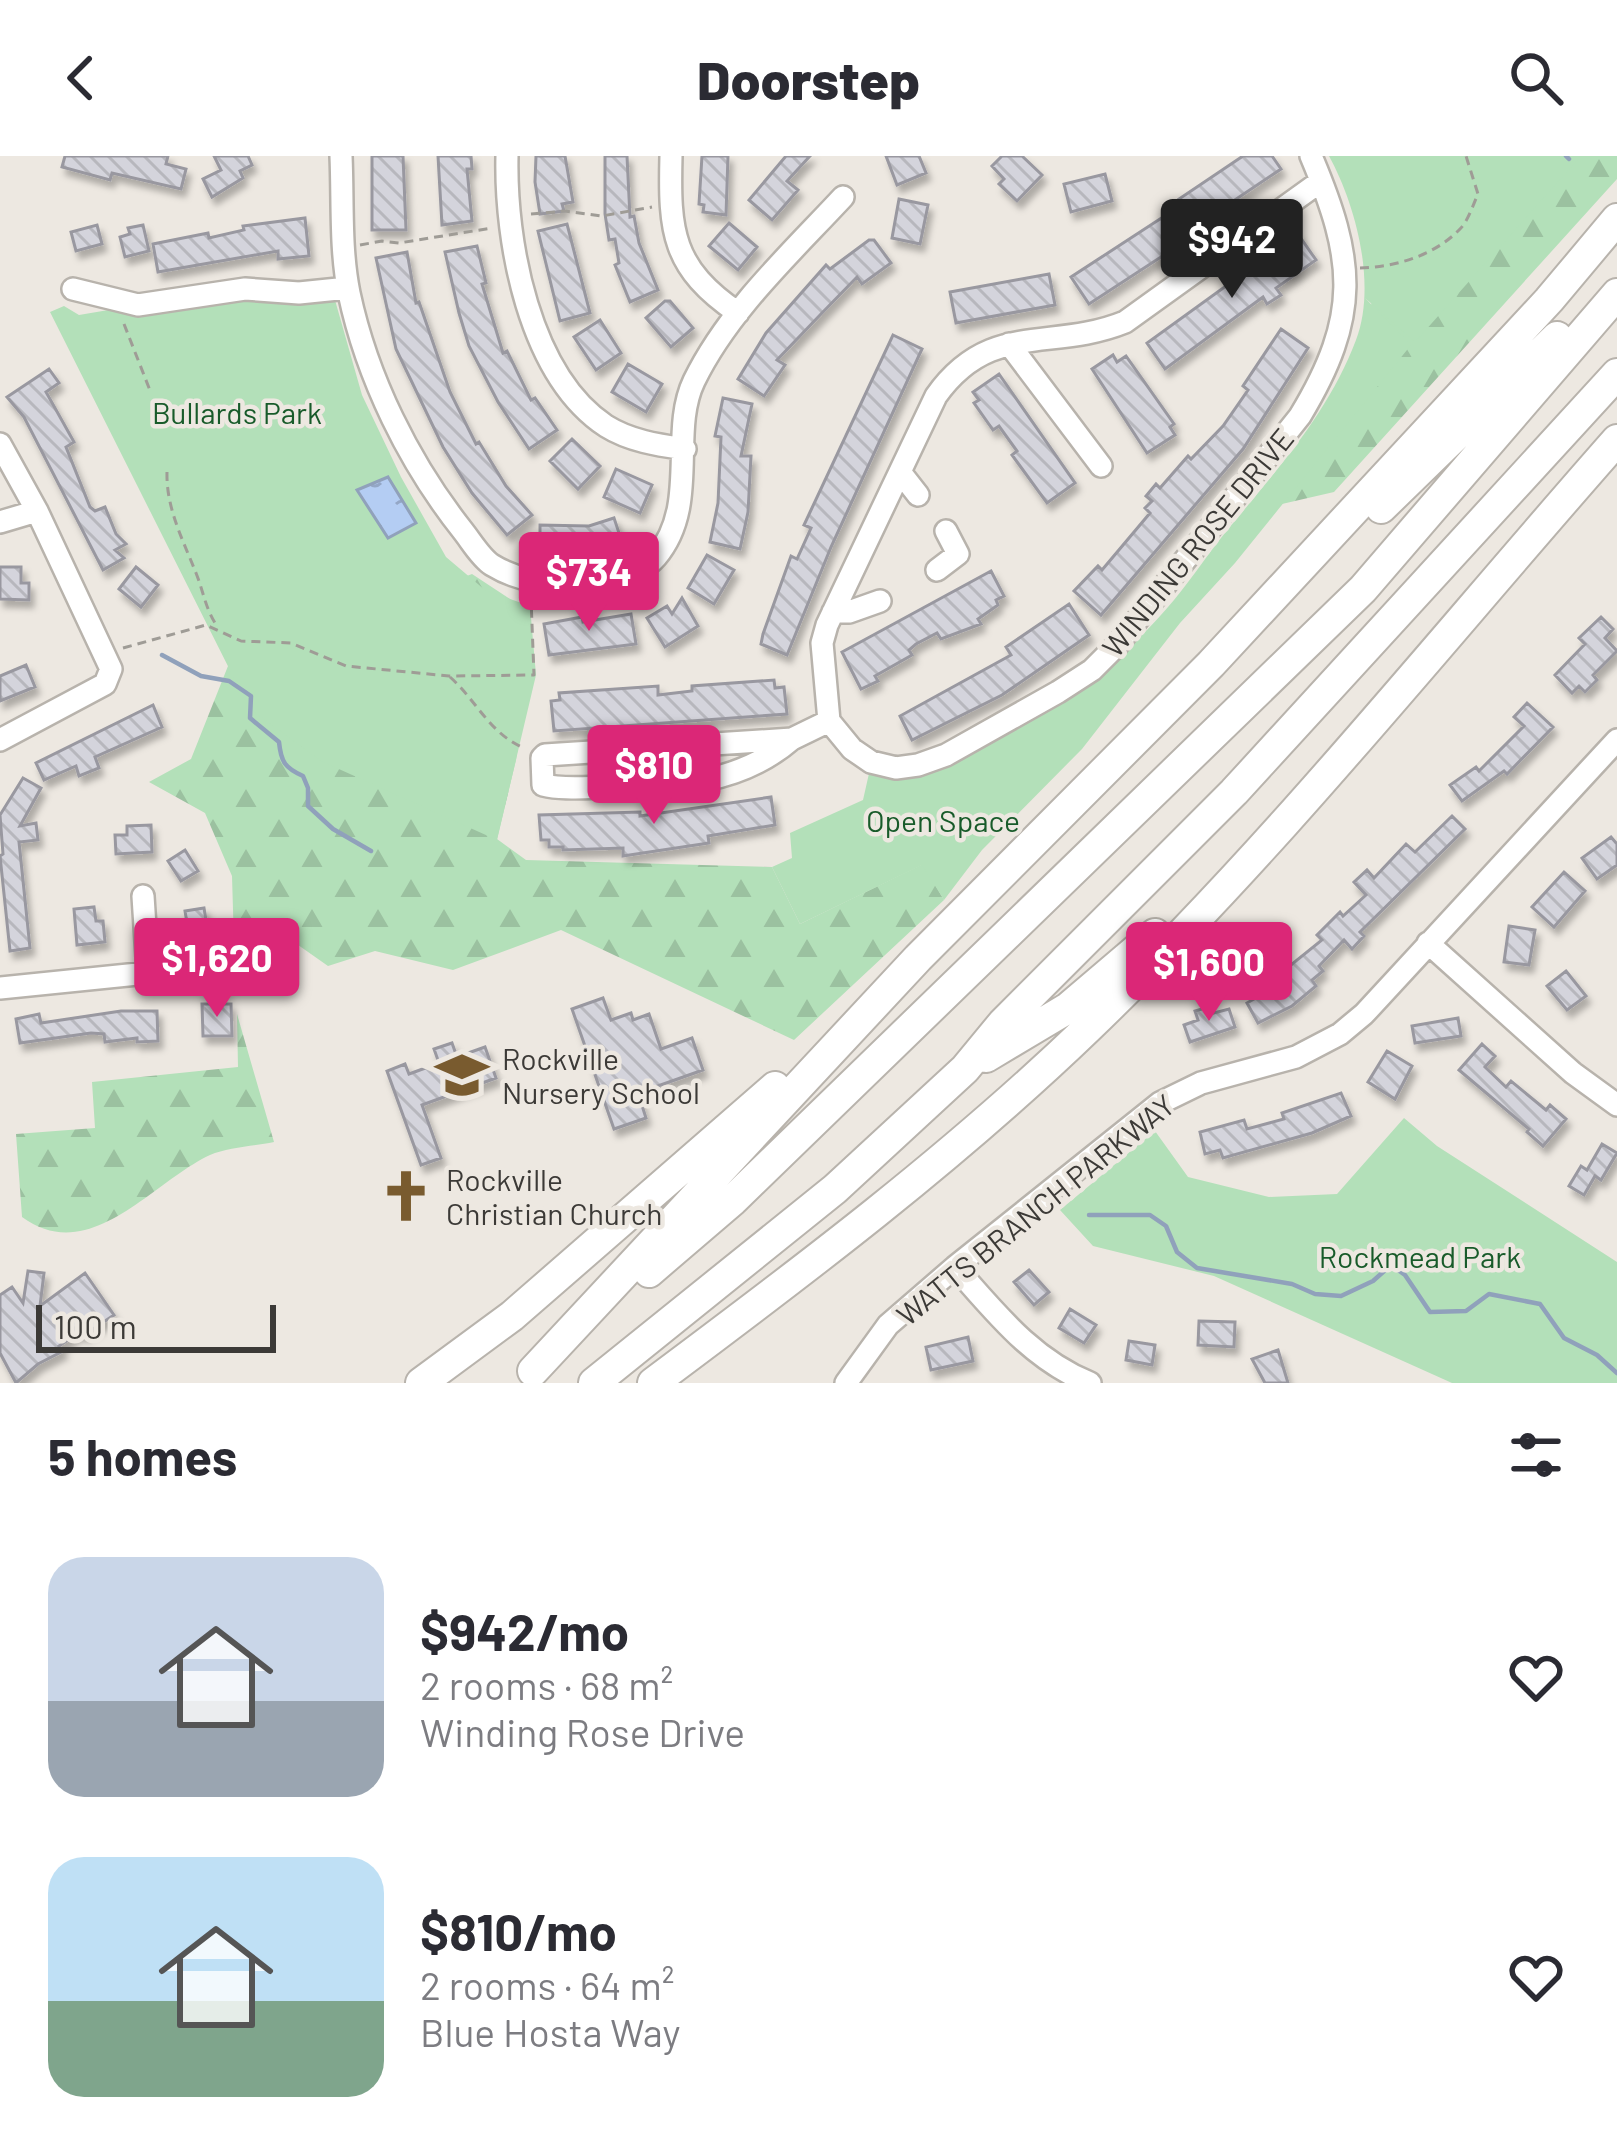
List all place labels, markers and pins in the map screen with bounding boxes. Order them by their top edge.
pin: $942 [1161,199,1303,301]
pin: $734 [518,532,660,634]
pin: $810 [583,725,725,827]
pin: $1,620 [119,918,315,1020]
pin: $1,600 [1111,922,1307,1024]
place label: Rockville Nursery School [502,1040,700,1110]
school or university icon: Rockville Nursery School [433,1046,491,1104]
place label: Rockville Christian Church [446,1161,662,1231]
church icon: Rockville Christian Church [377,1167,435,1225]

